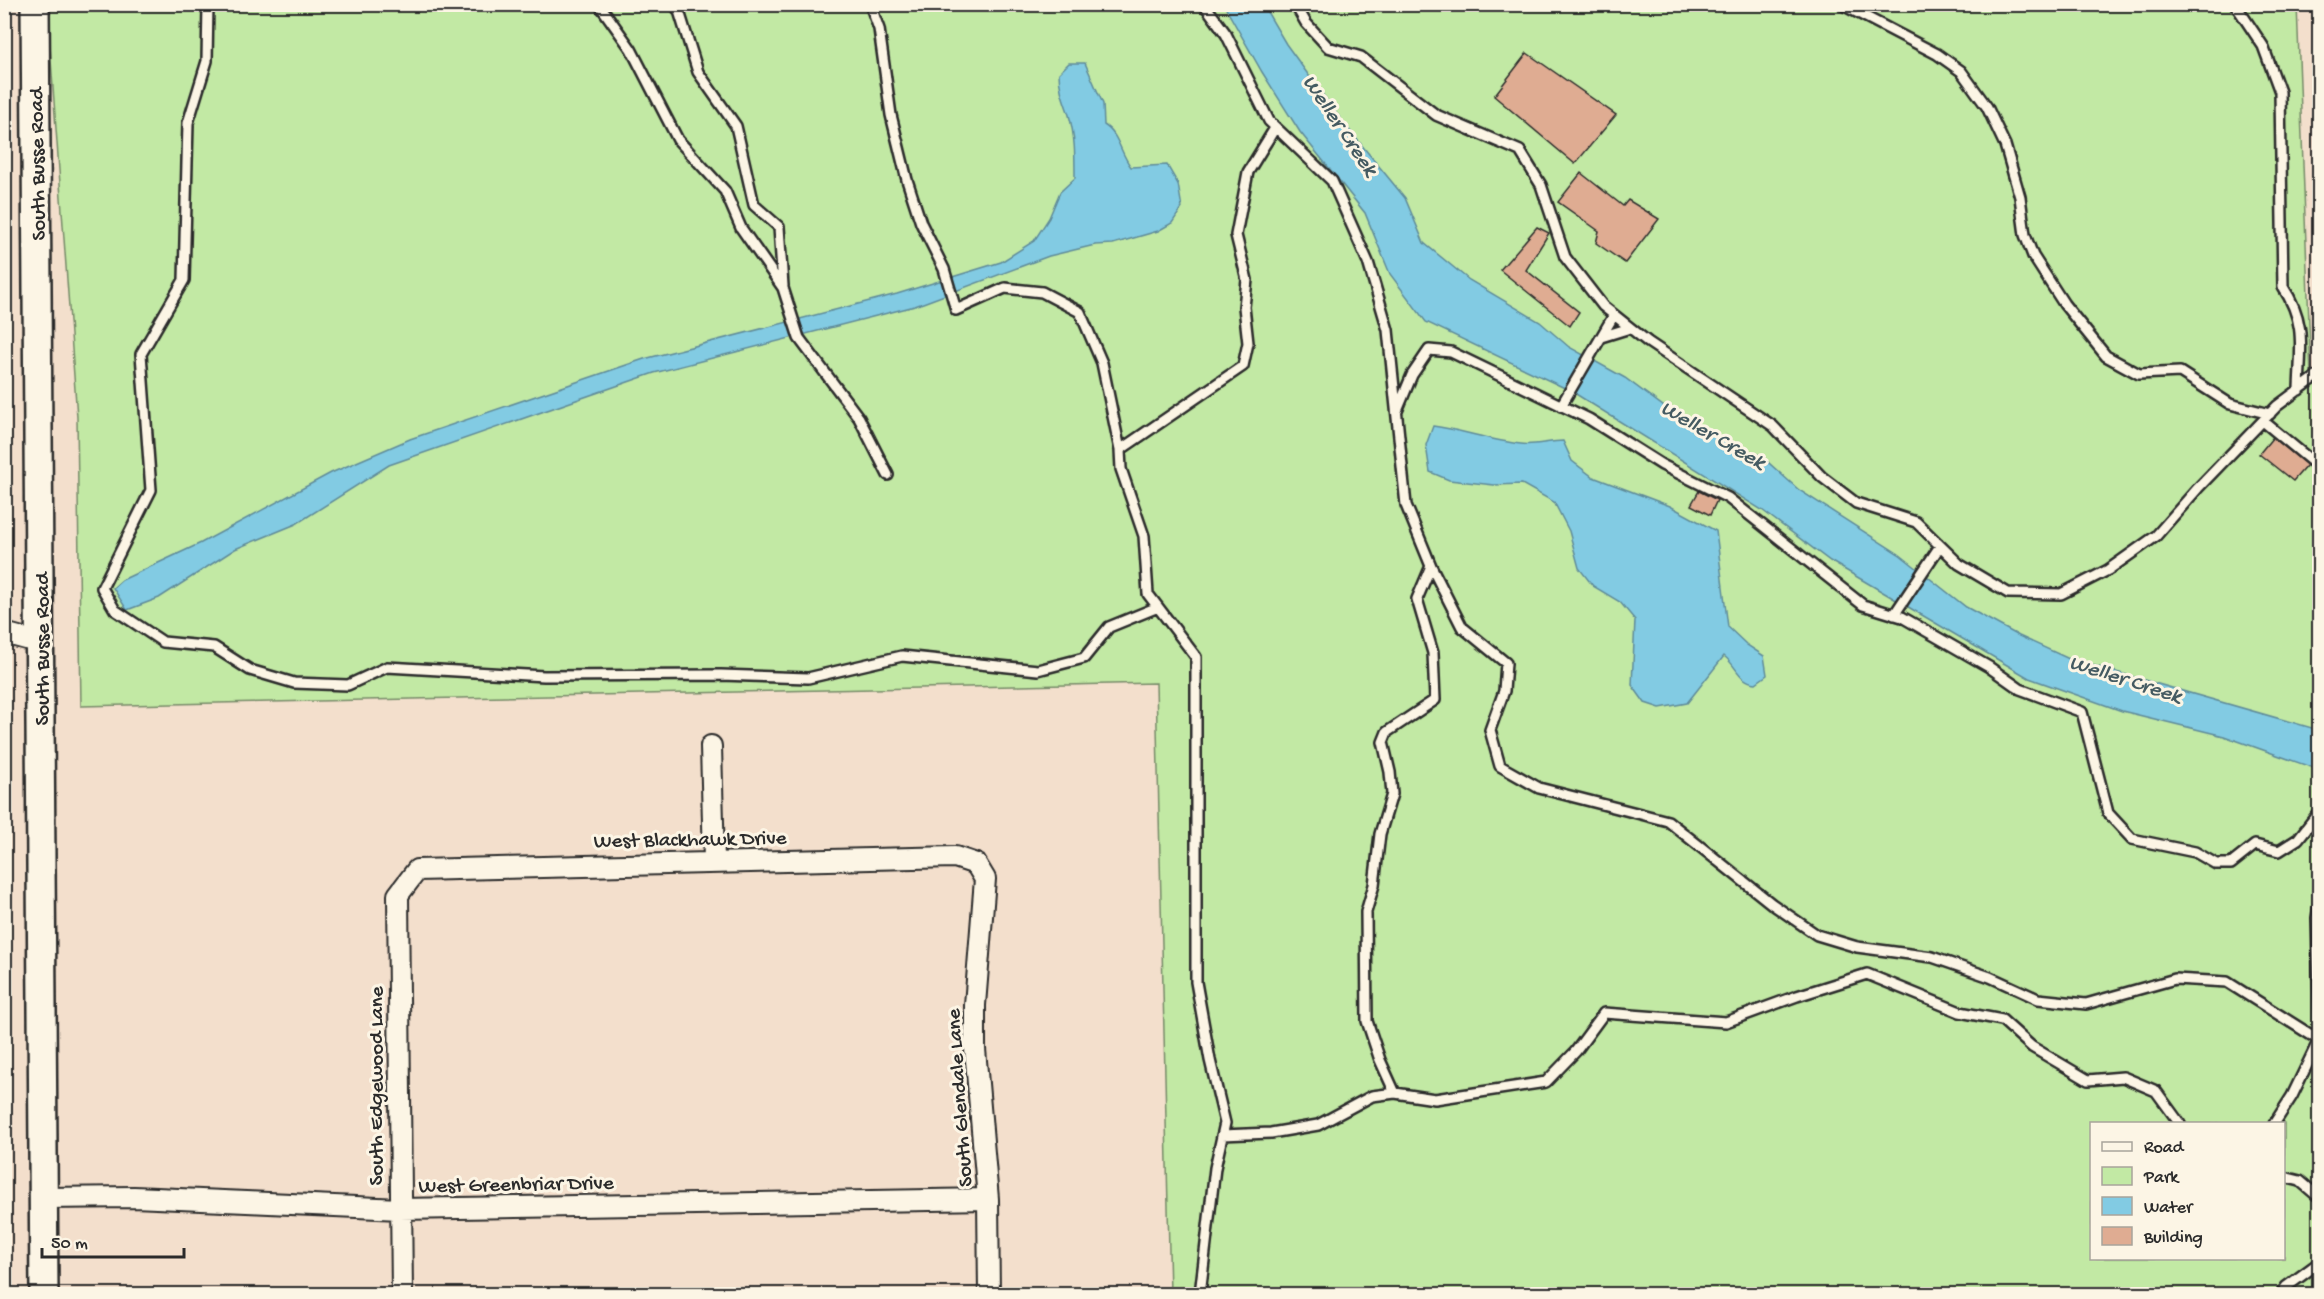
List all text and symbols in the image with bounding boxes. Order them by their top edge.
water label: Weller Creek [1295,71,1383,184]
street label: South Busse Road [26,86,53,241]
water label: Weller Creek [1655,396,1771,478]
street label: South Busse Road [32,571,57,726]
water label: Weller Creek [2065,650,2186,712]
street label: West Blackhawk Drive [593,827,788,856]
street label: South Edgewood Lane [366,985,391,1186]
street label: South Glendale Lane [943,1007,980,1188]
legend [2090,1122,2285,1260]
text: Road [2144,1138,2185,1159]
text: Park [2143,1168,2180,1189]
street label: West Greenbriar Drive [418,1172,615,1201]
text: Water [2144,1198,2194,1219]
scale bar [42,1221,184,1259]
text: Building [2143,1228,2203,1249]
text: 50 m [51,1234,88,1255]

